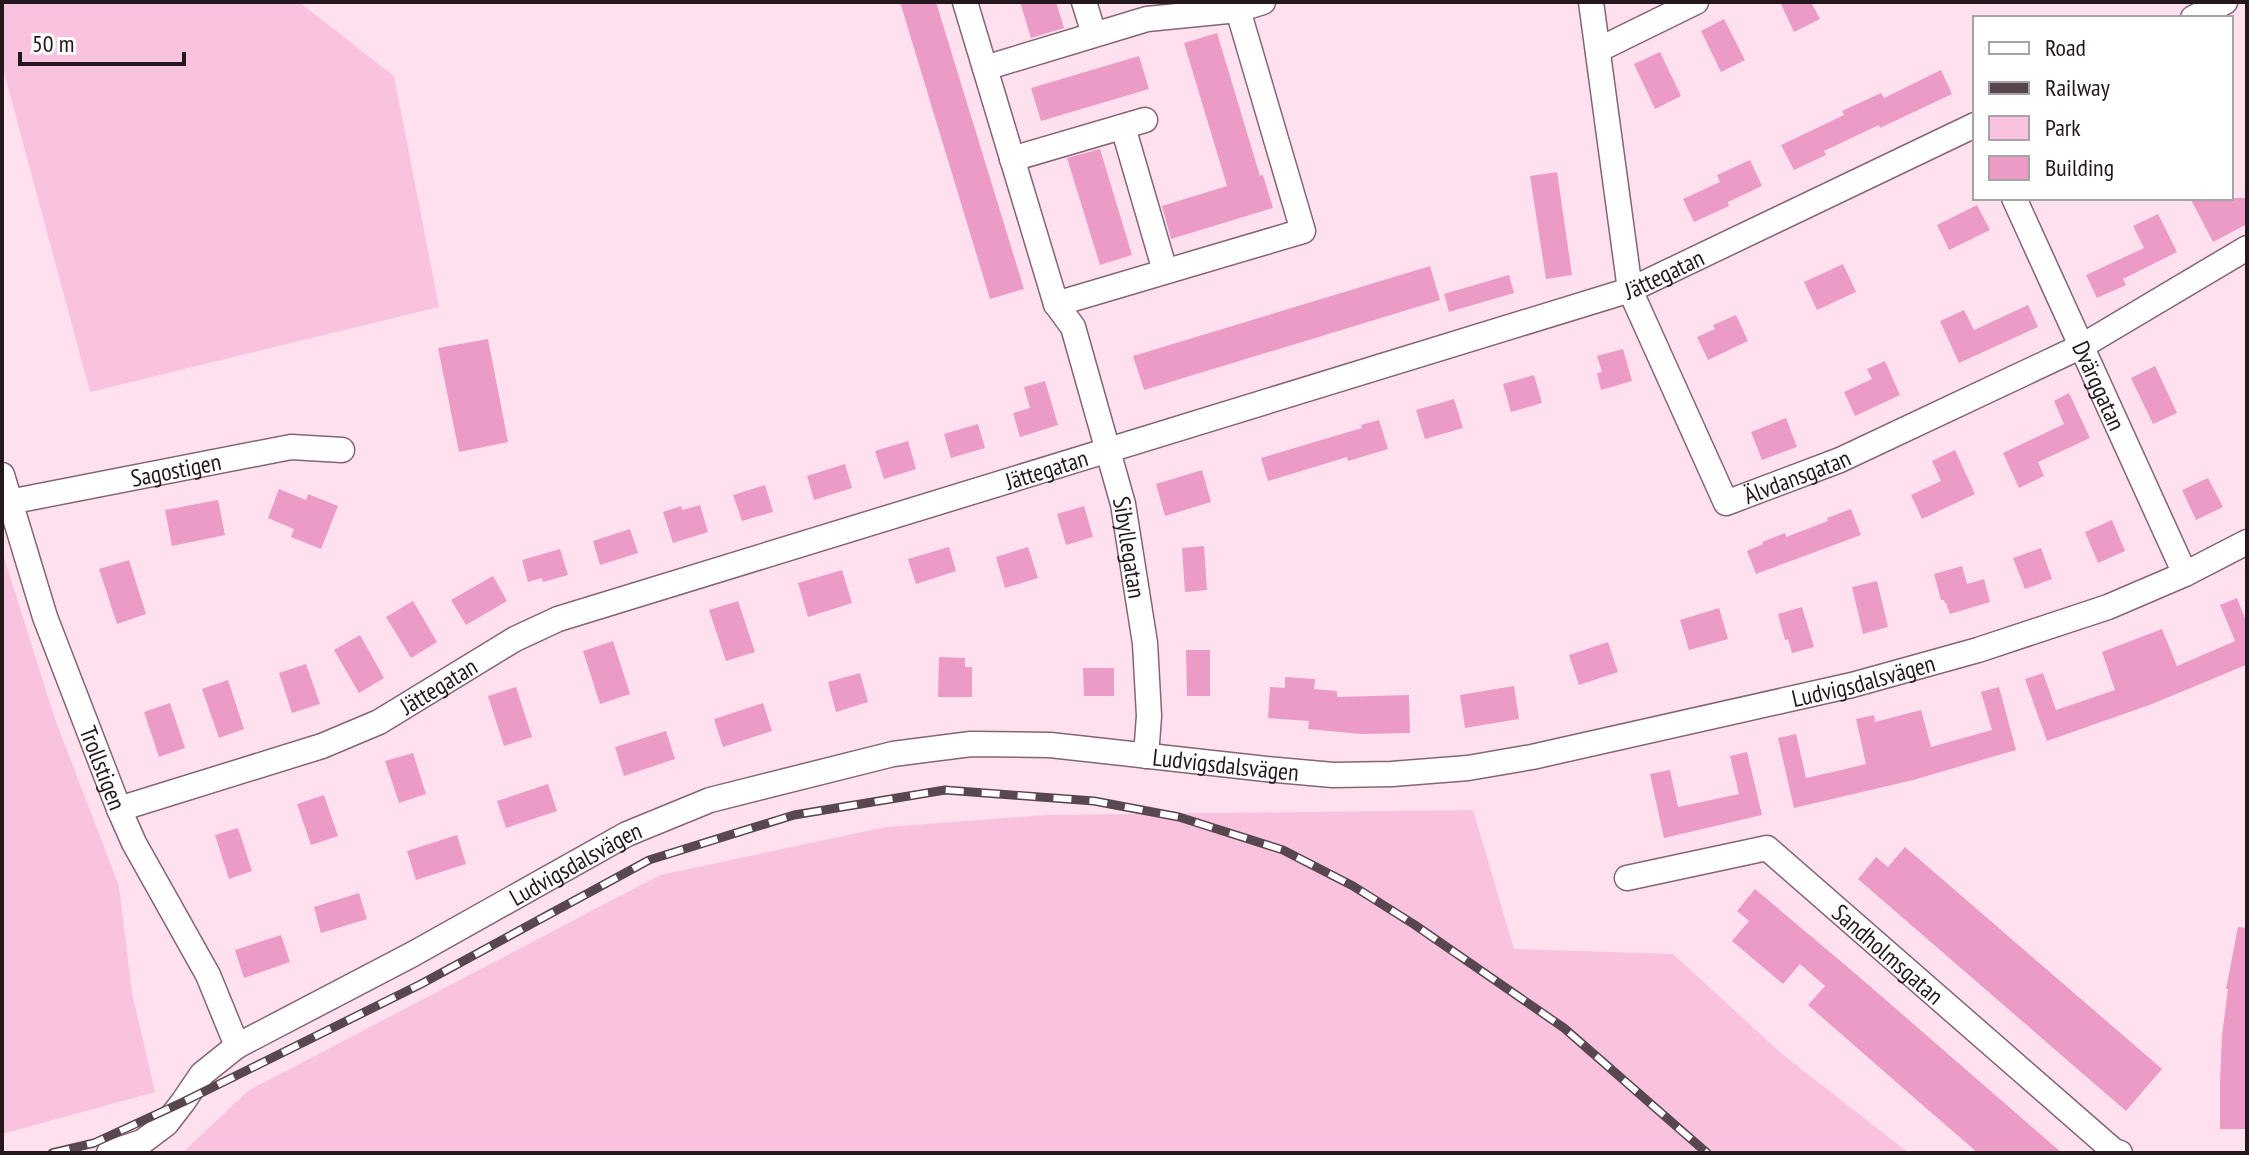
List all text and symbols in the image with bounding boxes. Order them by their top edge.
scale bar [20,16,184,66]
legend [1973,16,2233,200]
text: 50 m [32,28,74,59]
text: Road [2045,32,2086,63]
text: Railway [2045,72,2110,103]
text: Park [2045,112,2081,143]
text: Building [2045,152,2114,183]
street label: Jättegatan [1620,242,1709,307]
street label: Dvärggatan [2066,336,2133,435]
street label: Jättegatan [1000,442,1092,497]
street label: Älvdansgatan [1739,442,1855,510]
street label: Sagostigen [128,445,224,493]
street label: Sibyllegatan [1106,493,1153,601]
street label: Ludvigsdalsvägen [1789,647,1939,714]
street label: Jättegatan [393,650,483,722]
street label: Trollstigen [73,721,133,814]
street label: Ludvigsdalsvägen [1151,741,1300,787]
street label: Ludvigsdalsvägen [504,814,646,912]
street label: Sandholmsgatan [1826,897,1950,1011]

